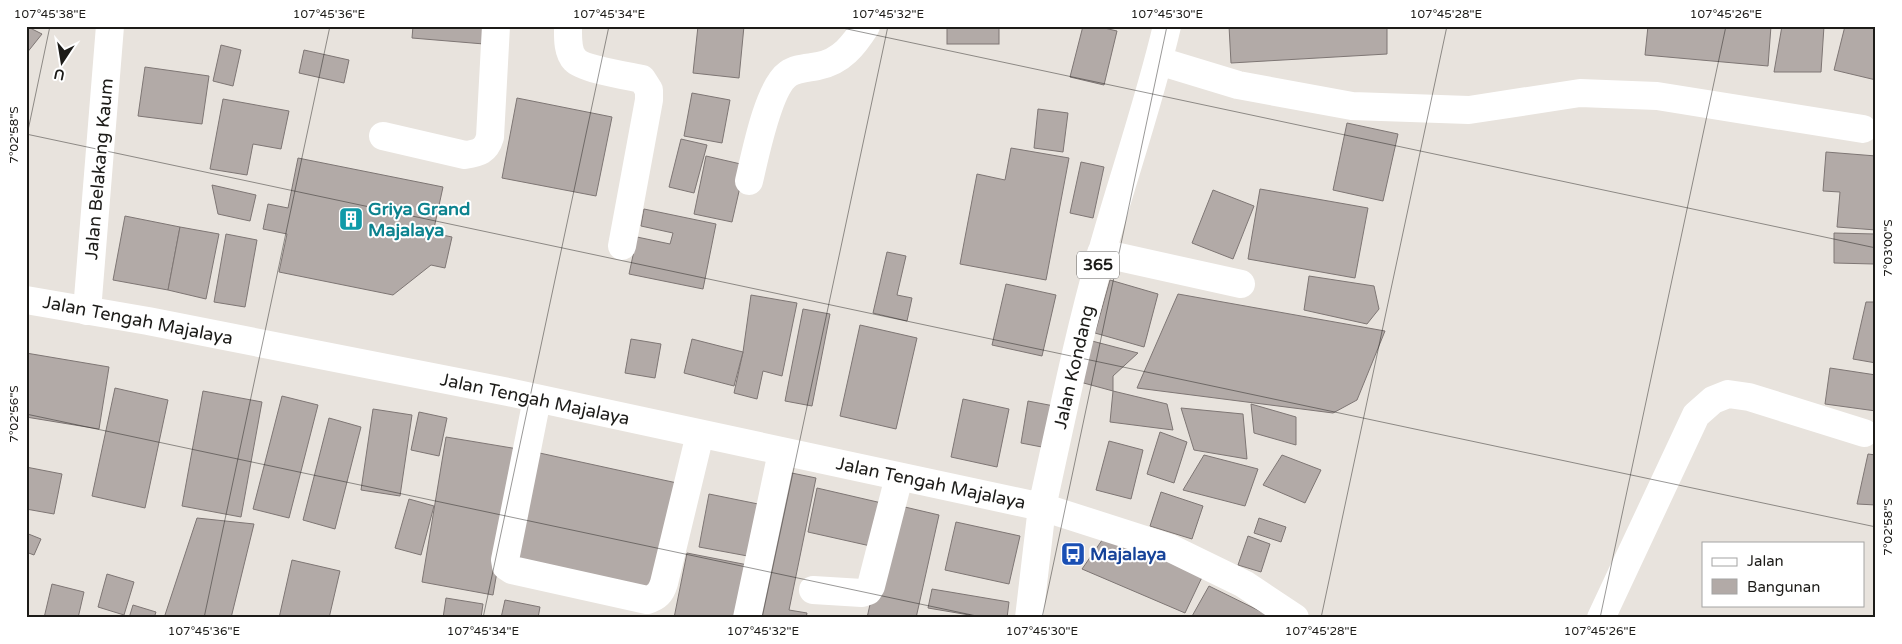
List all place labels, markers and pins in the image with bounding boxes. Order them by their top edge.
place label: Griya Grand Majalaya [368,198,470,241]
building icon: Griya Grand Majalaya [338,206,364,232]
bus stop icon: Majalaya [1060,541,1086,567]
place label: Majalaya [1090,543,1166,565]

